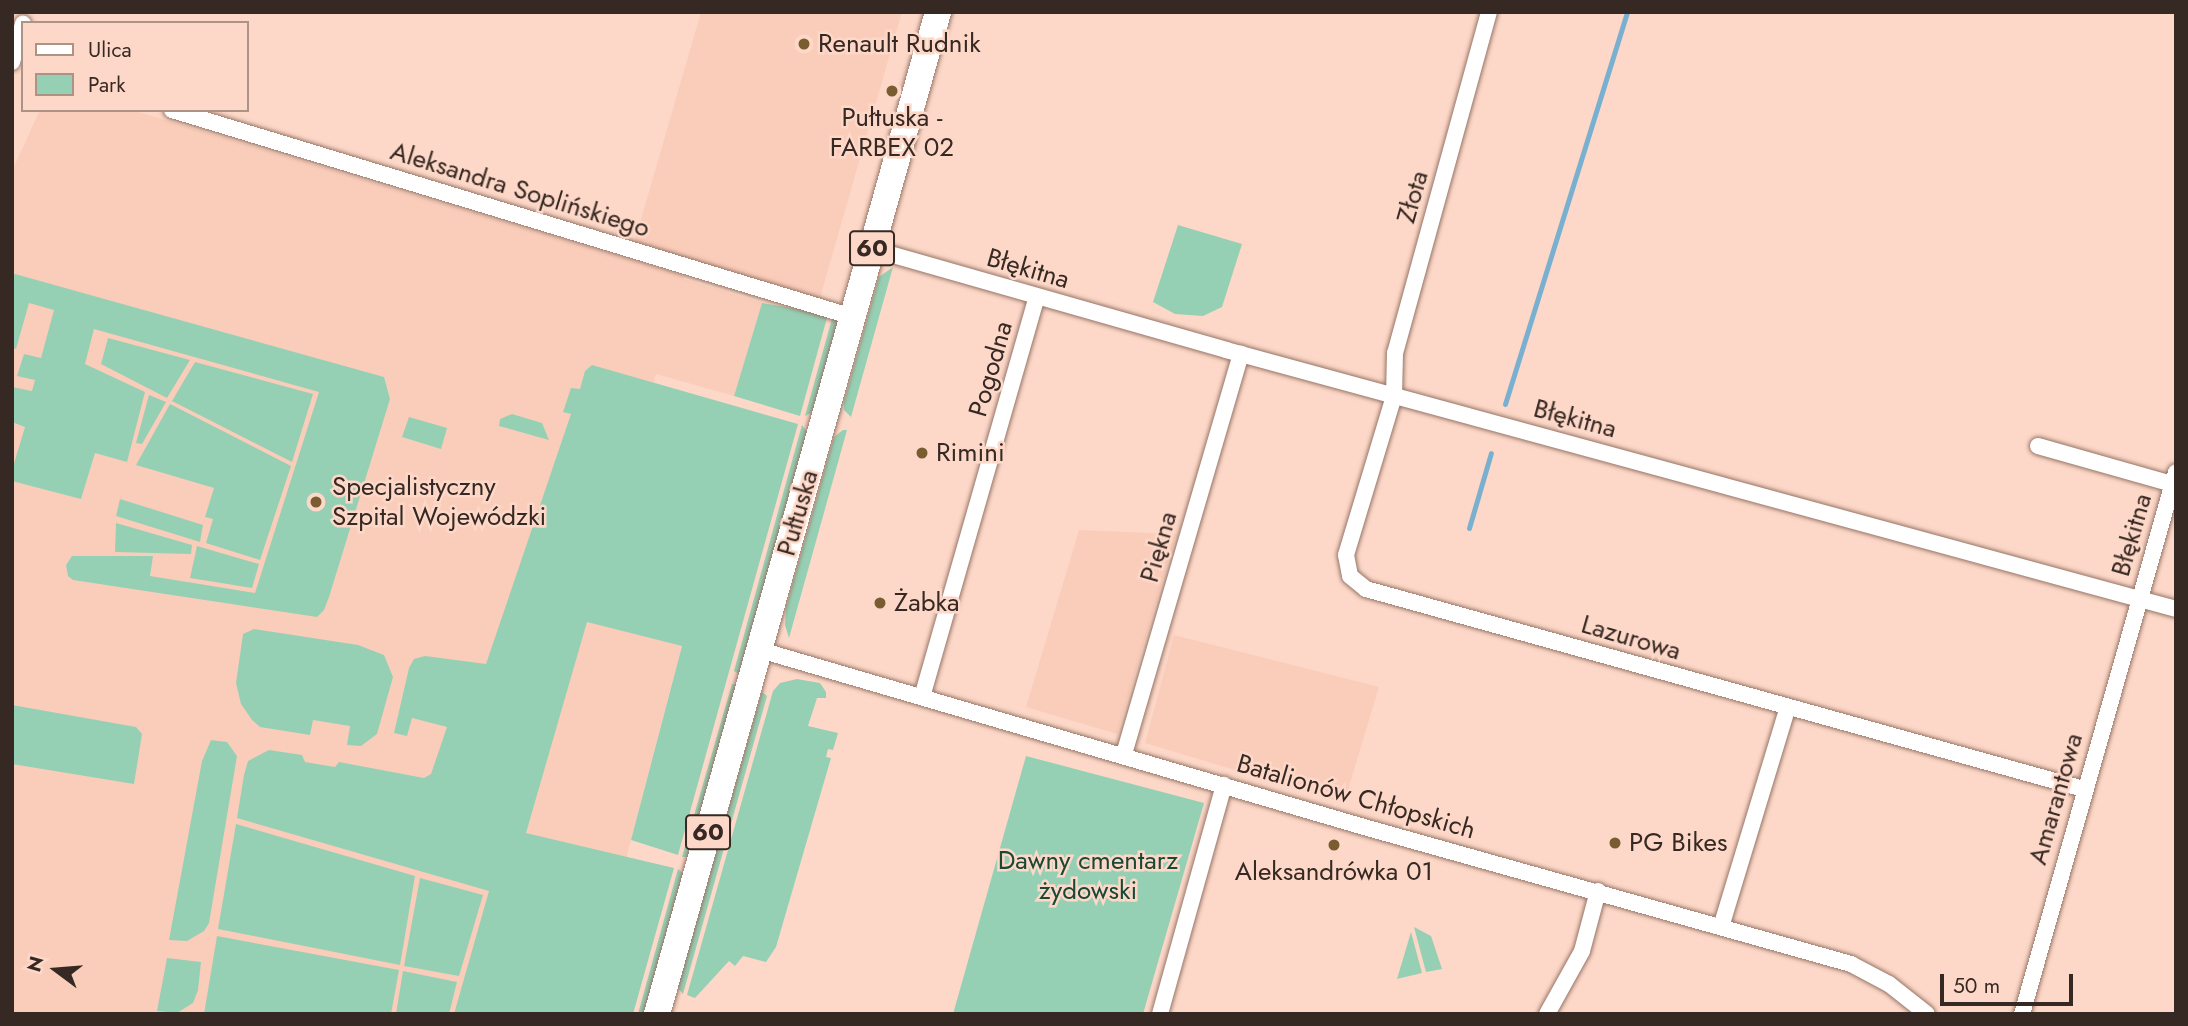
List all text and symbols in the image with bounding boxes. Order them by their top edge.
legend [21,21,248,112]
place label: Renault Rudnik [818,28,981,60]
text: Ulica [88,35,132,65]
marker: Renault Rudnik [796,36,812,52]
text: Park [88,70,125,100]
marker: Pułtuska - FARBEX 02 [884,83,900,99]
place label: Pułtuska - FARBEX 02 [830,102,954,164]
street label: Aleksandra Soplińskiego [387,136,653,244]
street label: Złota [1391,167,1435,227]
road number: 60 [848,228,896,268]
street label: Błękitna [983,242,1073,296]
street label: Pogodna [963,318,1019,420]
street label: Błękitna [1530,393,1620,445]
place label: Rimini [936,437,1005,469]
marker: Rimini [914,445,930,461]
street label: Pułtuska [771,467,825,559]
place label: Specjalistyczny Szpital Wojewódzki [332,471,546,532]
street label: Błękitna [2105,490,2159,580]
marker: Specjalistyczny Szpital Wojewódzki [306,492,326,512]
street label: Piękna [1134,508,1184,586]
place label: Żabka [894,587,959,619]
marker: Żabka [872,595,888,611]
street label: Lazurowa [1578,609,1684,667]
street label: Amarantowa [2022,730,2090,868]
street label: Batalionów Chłopskich [1233,748,1479,846]
road number: 60 [684,812,732,852]
place label: PG Bikes [1629,827,1727,859]
marker: PG Bikes [1607,835,1623,851]
marker: Aleksandrówka 01 [1326,837,1342,853]
park label: Dawny cmentarz żydowski [998,845,1178,906]
place label: Aleksandrówka 01 [1235,856,1433,888]
north arrow [21,935,91,1005]
text: N [20,953,50,975]
scale bar [1943,960,2076,1004]
text: 50 m [1953,971,2000,1001]

